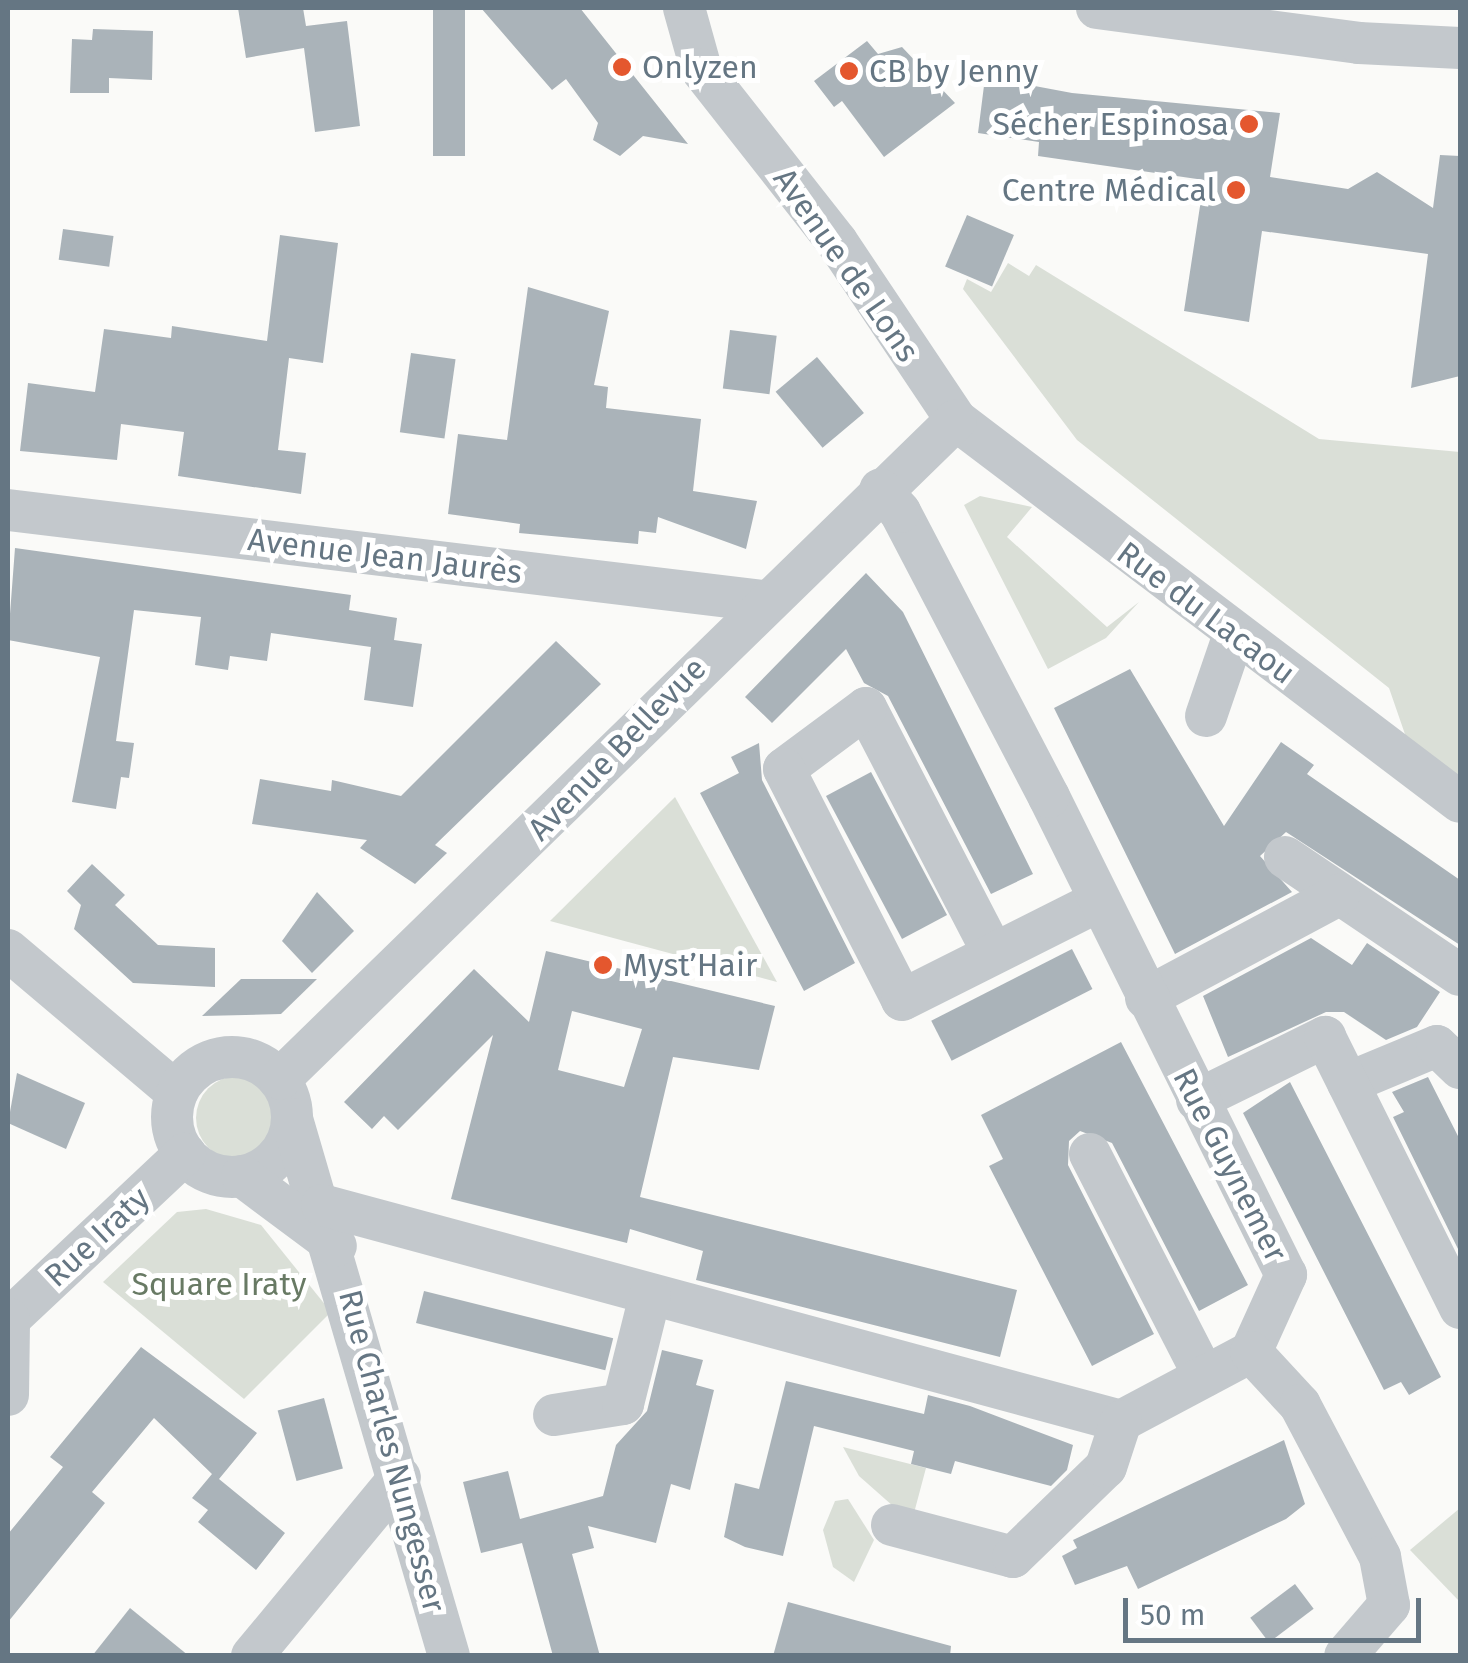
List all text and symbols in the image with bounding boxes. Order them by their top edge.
place label: Onlyzen [642,48,758,86]
place label: CB by Jenny [869,52,1038,90]
marker: Onlyzen [611,56,633,78]
marker: CB by Jenny [838,60,860,82]
place label: Sécher Espinosa [992,105,1229,143]
marker: Sécher Espinosa [1238,113,1260,135]
street label: Avenue de Lons [765,161,927,369]
place label: Centre Médical [1002,171,1216,209]
marker: Centre Médical [1225,179,1247,201]
street label: Avenue Jean Jaurès [246,520,524,592]
street label: Rue du Lacaou [1109,534,1303,692]
street label: Avenue Bellevue [520,650,714,848]
place label: Myst’Hair [623,946,757,984]
marker: Myst’Hair [592,954,614,976]
street label: Rue Guynemer [1165,1062,1295,1268]
street label: Rue Iraty [37,1179,157,1295]
park label: Square Iraty [131,1265,307,1303]
street label: Rue Charles Nungesser [330,1286,454,1616]
scale bar [1128,1578,1426,1640]
text: 50 m [1140,1597,1205,1633]

